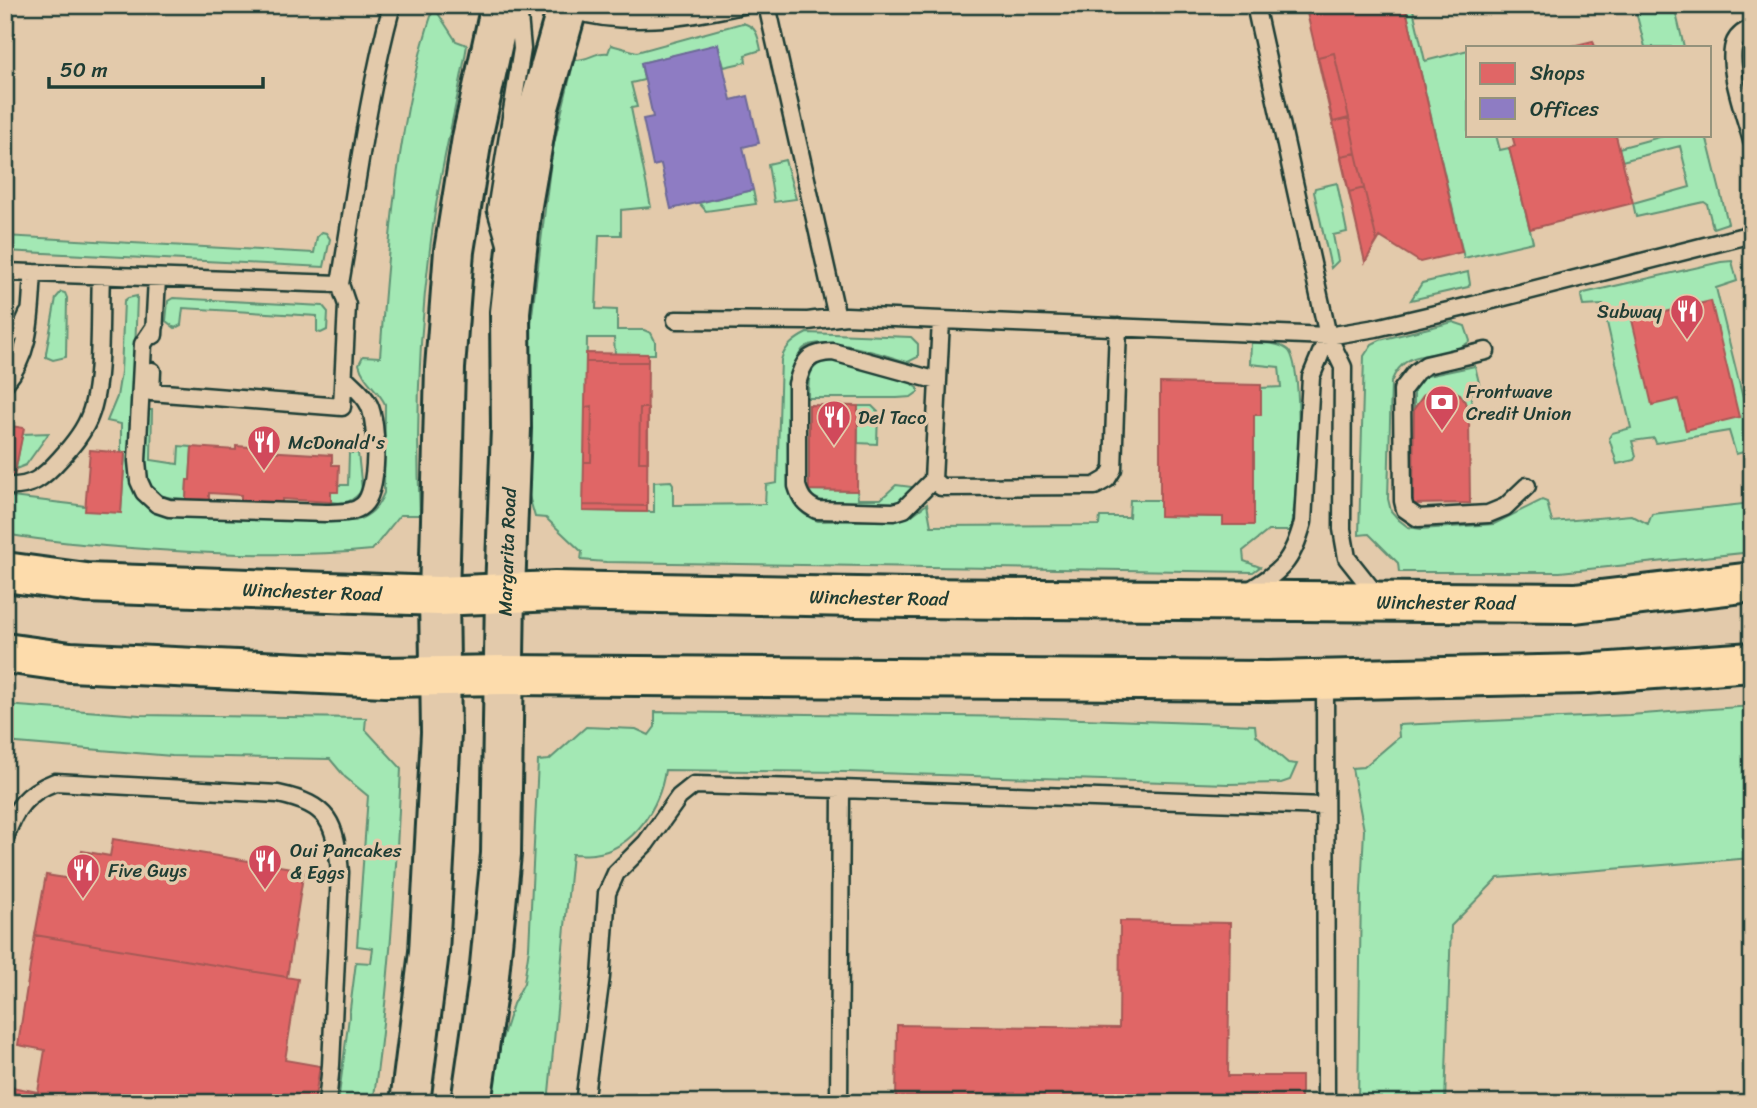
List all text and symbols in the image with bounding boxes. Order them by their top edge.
scale bar [49,46,262,90]
legend [1466,46,1712,136]
text: 50 m [60,51,108,89]
text: Shops [1530,54,1585,92]
text: Offices [1530,90,1599,128]
restaurant icon: Subway [1668,292,1706,341]
place label: Subway [1597,295,1662,328]
place label: Frontwave Credit Union [1466,375,1571,430]
bank icon: Frontwave Credit Union [1423,383,1461,432]
restaurant icon: Del Taco [815,398,853,447]
place label: Del Taco [858,401,926,434]
restaurant icon: McDonald's [245,423,283,472]
place label: McDonald's [288,426,385,459]
street label: Margarita Road [488,486,525,616]
street label: Winchester Road [242,572,384,610]
street label: Winchester Road [809,580,951,615]
street label: Winchester Road [1376,585,1518,619]
place label: Oui Pancakes & Eggs [290,834,402,889]
restaurant icon: Oui Pancakes & Eggs [246,842,284,891]
restaurant icon: Five Guys [64,851,102,900]
place label: Five Guys [108,854,187,887]

